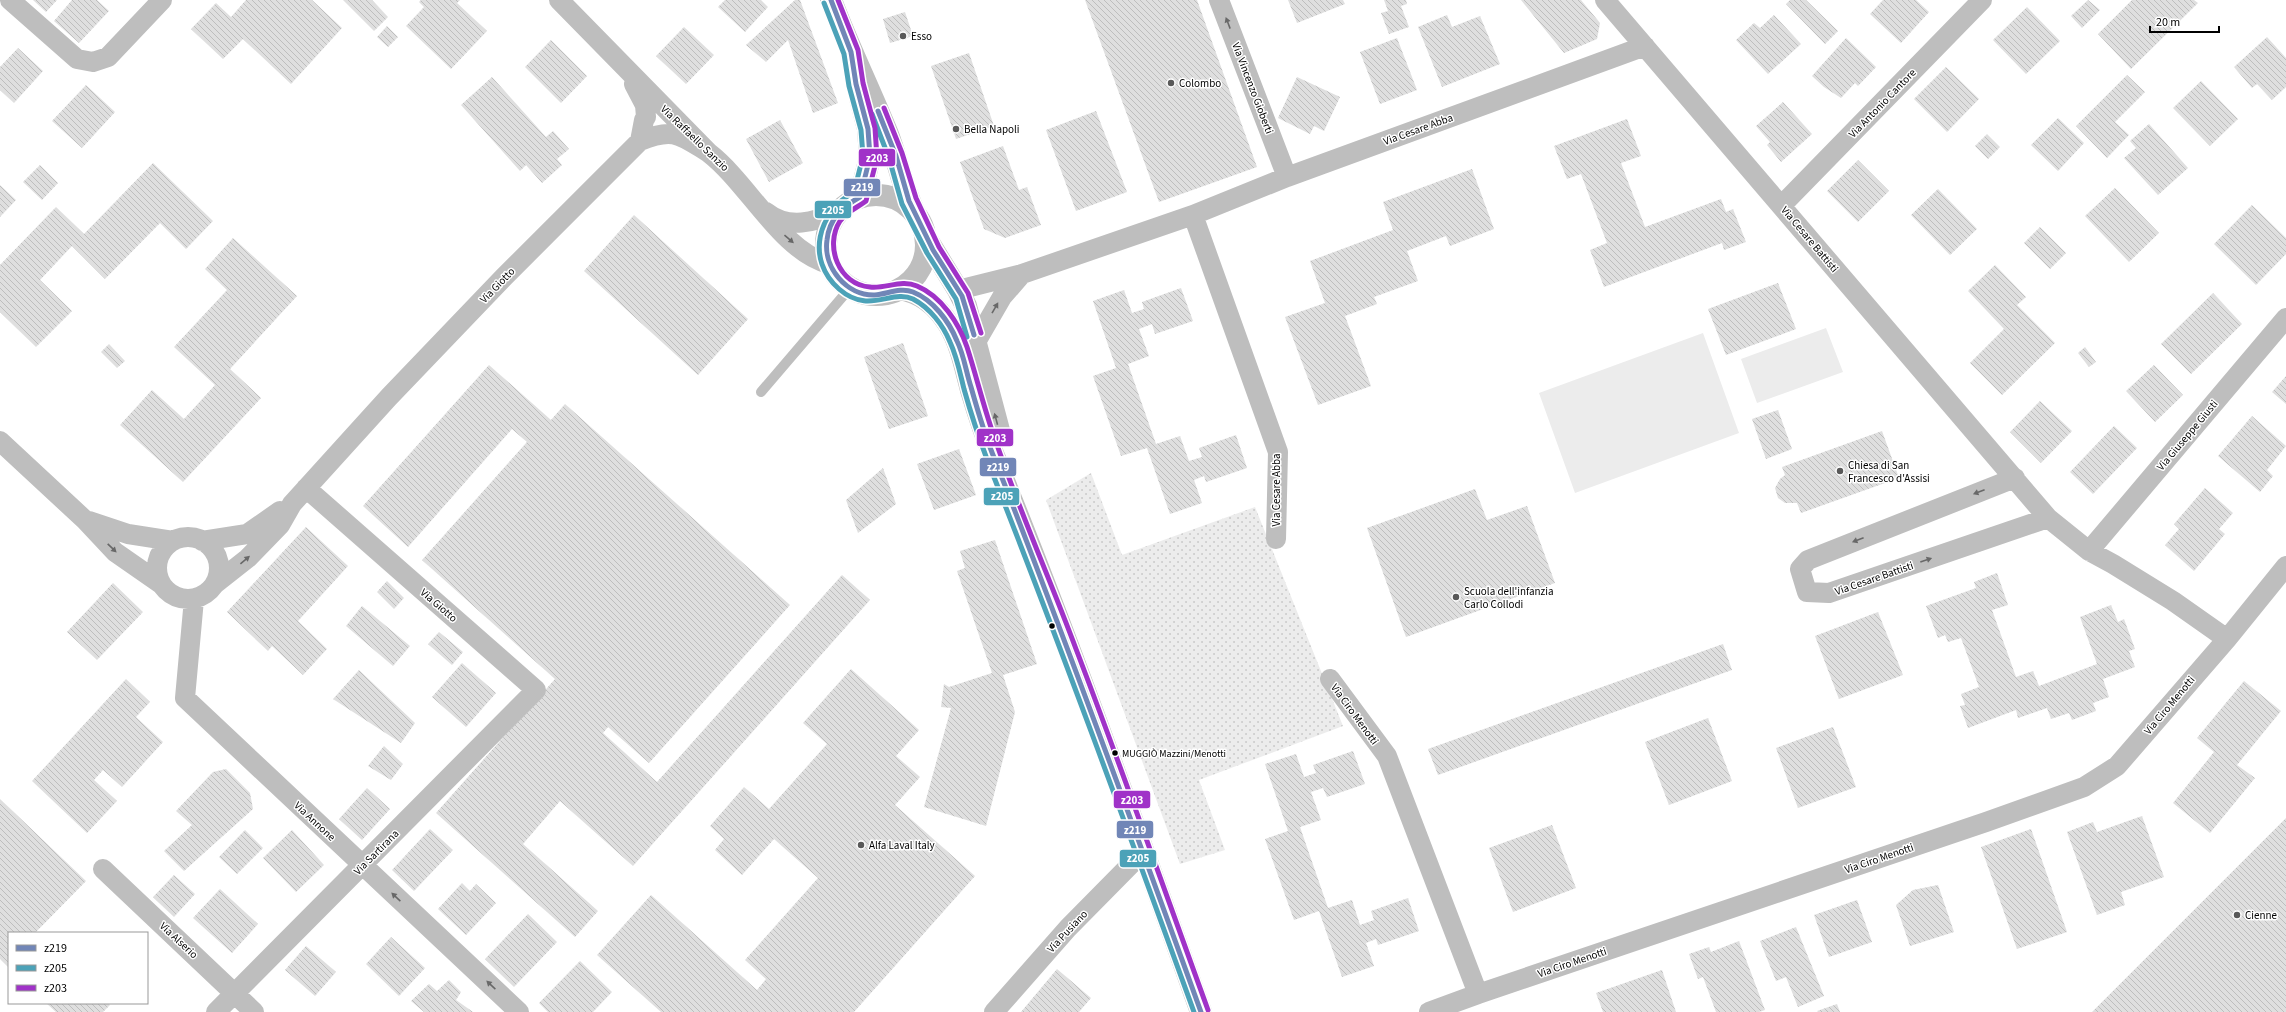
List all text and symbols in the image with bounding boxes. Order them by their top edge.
scale bar [2150,8,2219,34]
text: 20 m [2156,14,2180,31]
one-way arrow [1224,17,1230,29]
place label: Esso [911,29,932,44]
marker: Esso [898,31,908,41]
street label: Via Vincenzo Gioberti [1228,40,1277,136]
street label: Via Antonio Cantore [1845,65,1920,141]
place label: Colombo [1179,76,1221,91]
marker: Colombo [1166,78,1176,88]
street label: Via Raffaello Sanzio [657,102,732,175]
street label: Via Cesare Abba [1381,110,1455,149]
place label: Bella Napoli [964,122,1020,137]
marker: Bella Napoli [951,124,961,134]
line badge: z203 [858,148,896,167]
text: z203 [866,151,888,166]
line badge: z219 [843,178,881,197]
text: z219 [851,180,873,195]
line badge: z205 [814,200,852,219]
text: z205 [822,203,844,218]
street label: Via Cesare Battisti [1778,203,1842,276]
one-way arrow [784,234,793,243]
street label: Via Giotto [477,264,518,307]
one-way arrow [992,302,999,314]
street label: Via Giuseppe Giusti [2153,397,2221,474]
one-way arrow [993,413,999,425]
line badge: z203 [976,428,1014,447]
text: z203 [984,431,1006,446]
street label: Via Cesare Abba [1269,454,1284,526]
line badge: z219 [979,457,1017,477]
place label: Chiesa di San Francesco d'Assisi [1848,458,1930,486]
text: z219 [987,460,1009,475]
marker: Chiesa di San Francesco d'Assisi [1835,466,1845,476]
line badge: z205 [983,487,1020,506]
text: z205 [991,489,1013,504]
one-way arrow [1972,490,1984,496]
one-way arrow [1852,538,1864,544]
one-way arrow [107,543,117,553]
one-way arrow [240,555,250,564]
one-way arrow [1920,556,1932,562]
street label: Via Cesare Battisti [1833,558,1915,599]
place label: Scuola dell'infanzia Carlo Collodi [1464,584,1554,612]
street label: Via Giotto [417,585,460,626]
marker: Scuola dell'infanzia Carlo Collodi [1451,592,1461,602]
unlabelled marker [1047,621,1057,631]
street label: Via Ciro Menotti [2140,673,2198,738]
street label: Via Ciro Menotti [1327,681,1382,748]
place label: MUGGIÒ Mazzini/Menotti [1122,747,1226,761]
marker: MUGGIÒ Mazzini/Menotti [1110,748,1120,758]
line badge: z203 [1113,790,1151,809]
text: z203 [1121,793,1143,808]
street label: Via Annone [291,798,339,845]
line badge: z219 [1116,820,1154,839]
text: z219 [1124,823,1146,838]
street label: Via Sartirana [350,826,402,878]
place label: Alfa Laval Italy [869,838,935,853]
marker: Alfa Laval Italy [856,840,866,850]
street label: Via Ciro Menotti [1843,840,1916,877]
line badge: z205 [1119,849,1157,868]
text: z205 [1127,851,1149,866]
one-way arrow [391,892,401,902]
street label: Via Pusiano [1044,907,1091,956]
place label: Cienne [2245,908,2277,923]
marker: Cienne [2232,910,2242,920]
street label: Via Alserio [156,919,201,962]
legend [8,932,148,1004]
text: z219 [44,940,67,957]
street label: Via Ciro Menotti [1536,944,1609,981]
text: z205 [44,960,67,977]
text: z203 [44,980,67,997]
one-way arrow [486,981,496,990]

